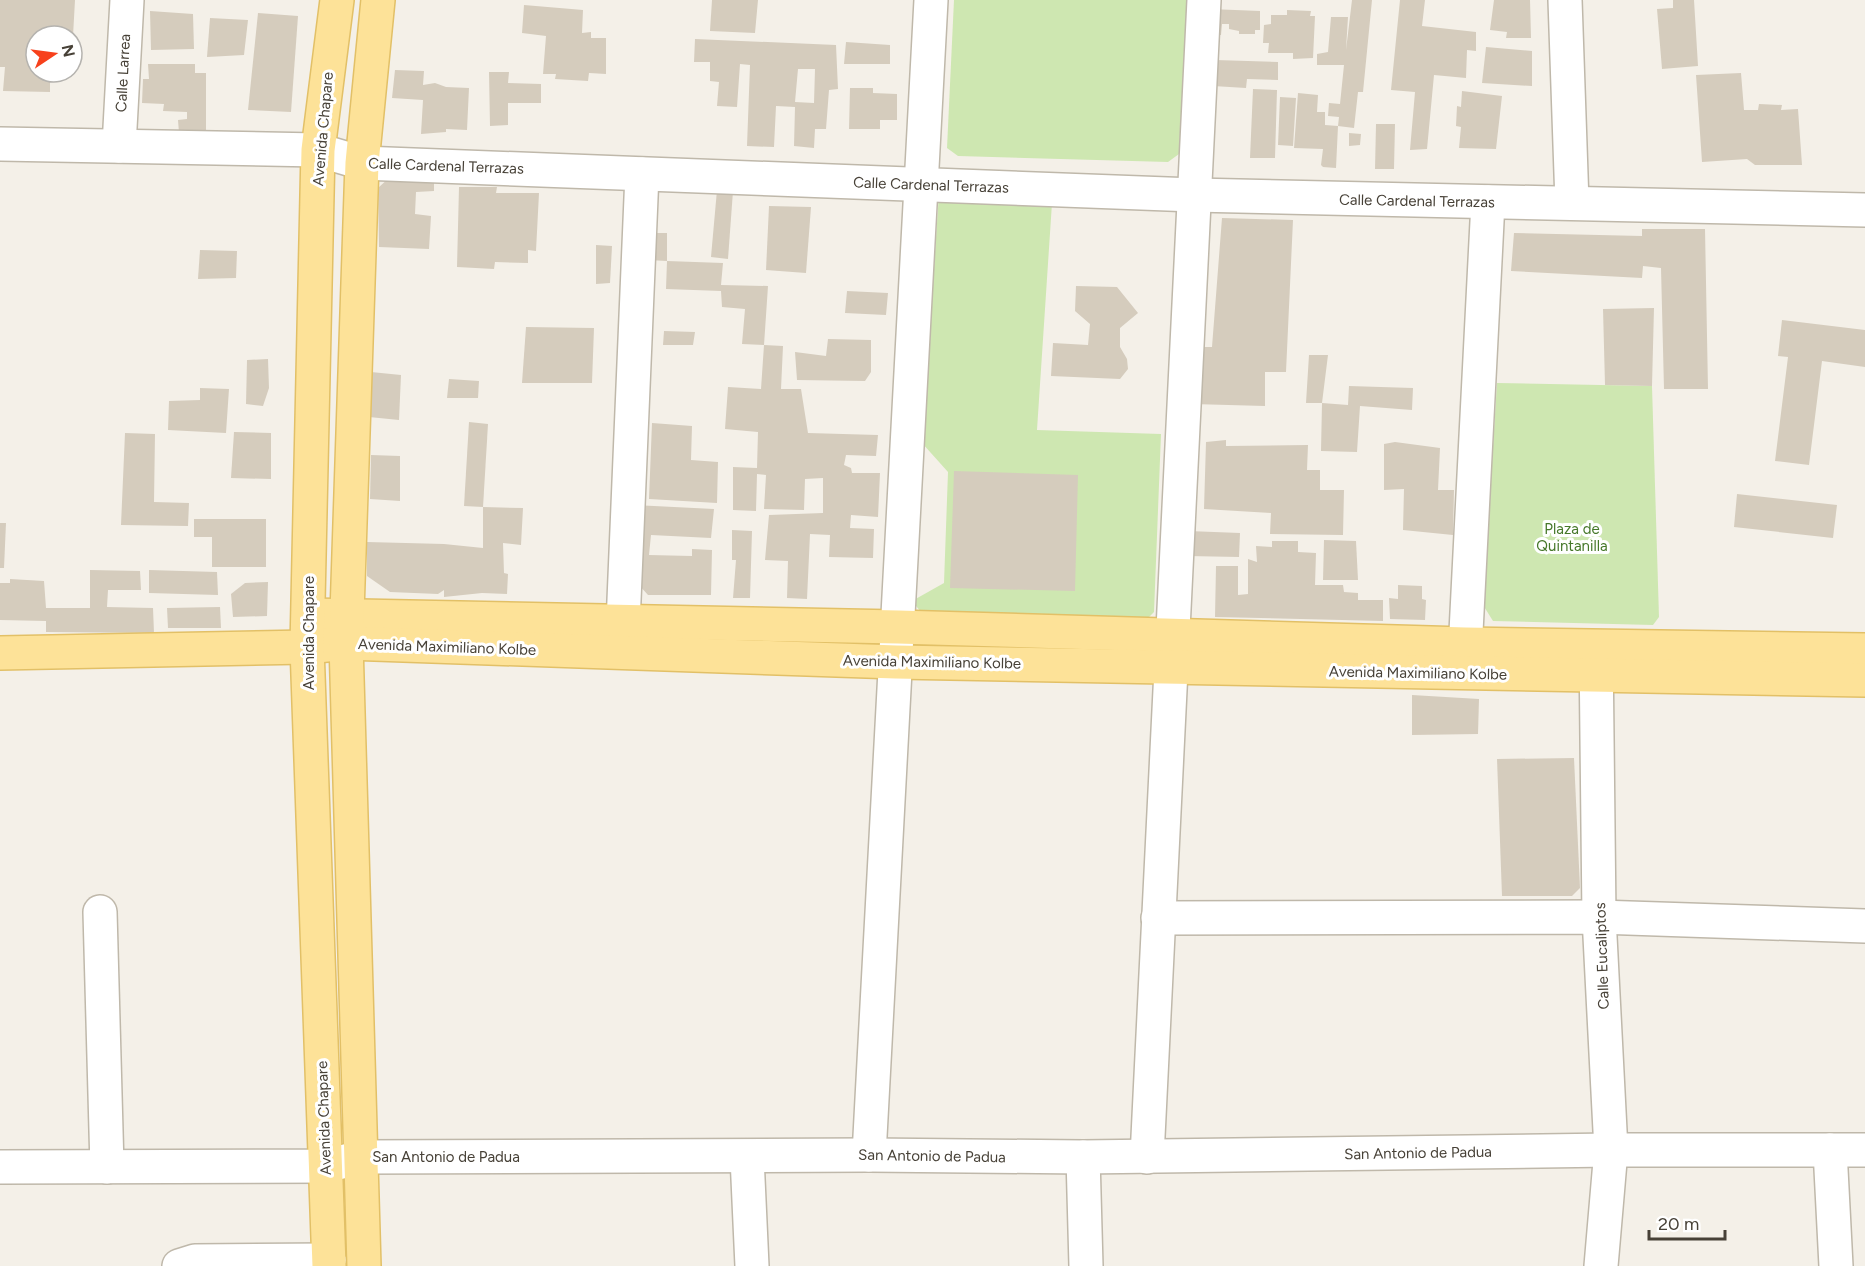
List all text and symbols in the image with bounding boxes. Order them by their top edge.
north arrow [24,24,84,84]
street label: Calle Larrea [112,33,134,113]
text: N [57,43,79,59]
street label: Avenida Chapare [309,71,337,187]
street label: Calle Cardenal Terrazas [368,154,524,178]
street label: Calle Cardenal Terrazas [853,173,1009,197]
street label: Calle Cardenal Terrazas [1339,191,1495,211]
park label: Plaza de Quintanilla [1536,520,1608,555]
street label: Avenida Chapare [300,576,318,690]
street label: Avenida Maximiliano Kolbe [358,635,536,659]
street label: Avenida Maximiliano Kolbe [843,651,1021,673]
street label: Avenida Maximiliano Kolbe [1329,662,1507,684]
street label: Calle Eucaliptos [1591,902,1613,1010]
street label: Avenida Chapare [313,1061,335,1175]
street label: San Antonio de Padua [1344,1143,1492,1163]
street label: San Antonio de Padua [858,1146,1006,1166]
street label: San Antonio de Padua [372,1148,520,1166]
scale bar [1649,1203,1726,1241]
text: 20 m [1658,1213,1699,1235]

